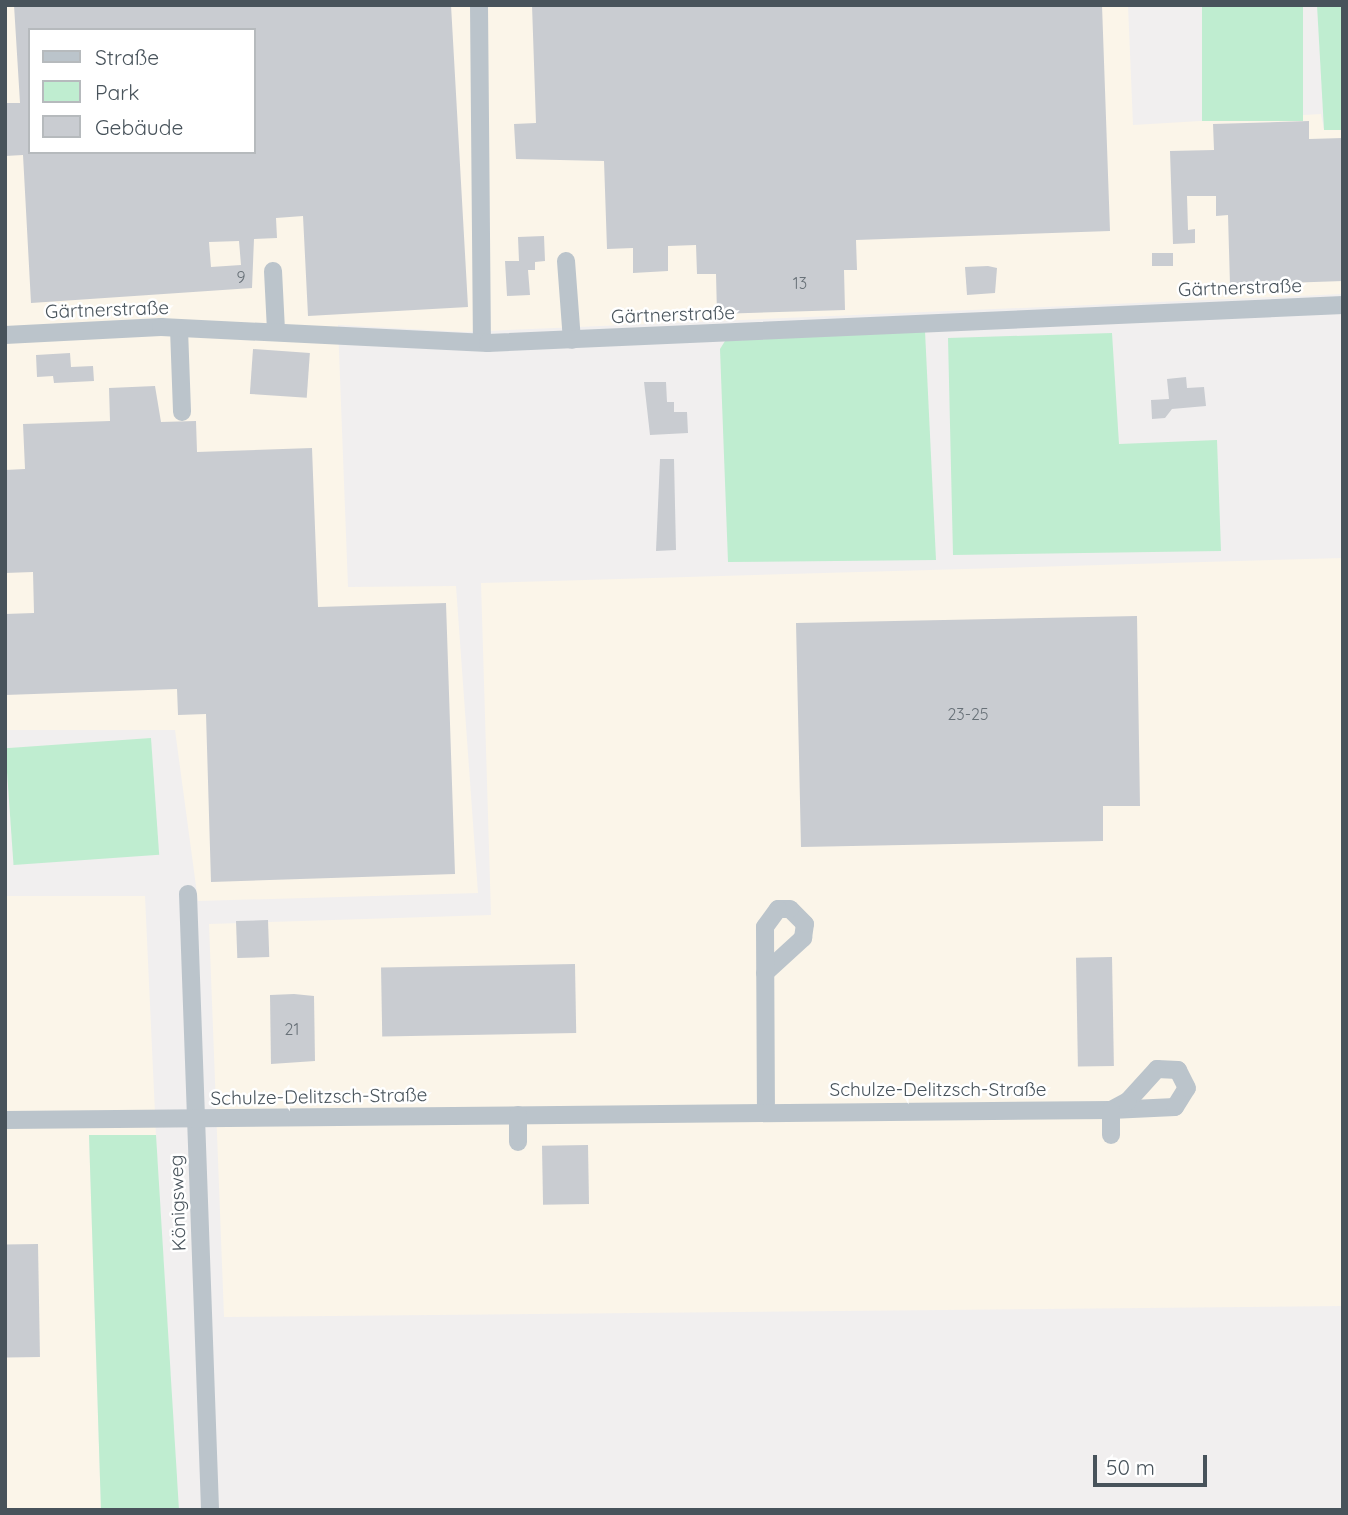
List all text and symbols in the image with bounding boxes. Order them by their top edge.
legend [28,28,256,154]
text: Straße [95,44,159,70]
text: Park [95,79,139,105]
text: Gebäude [95,114,183,140]
house number: 9 [237,267,245,287]
house number: 13 [793,273,807,293]
street label: Gärtnerstraße [1178,274,1302,302]
street label: Gärtnerstraße [45,296,169,324]
street label: Gärtnerstraße [611,301,735,329]
house number: 23-25 [947,704,989,724]
house number: 21 [285,1019,299,1039]
street label: Schulze-Delitzsch-Straße [830,1079,1046,1101]
street label: Schulze-Delitzsch-Straße [210,1084,428,1110]
street label: Königsweg [165,1154,191,1252]
scale bar [1096,1442,1210,1486]
text: 50 m [1106,1454,1155,1480]

